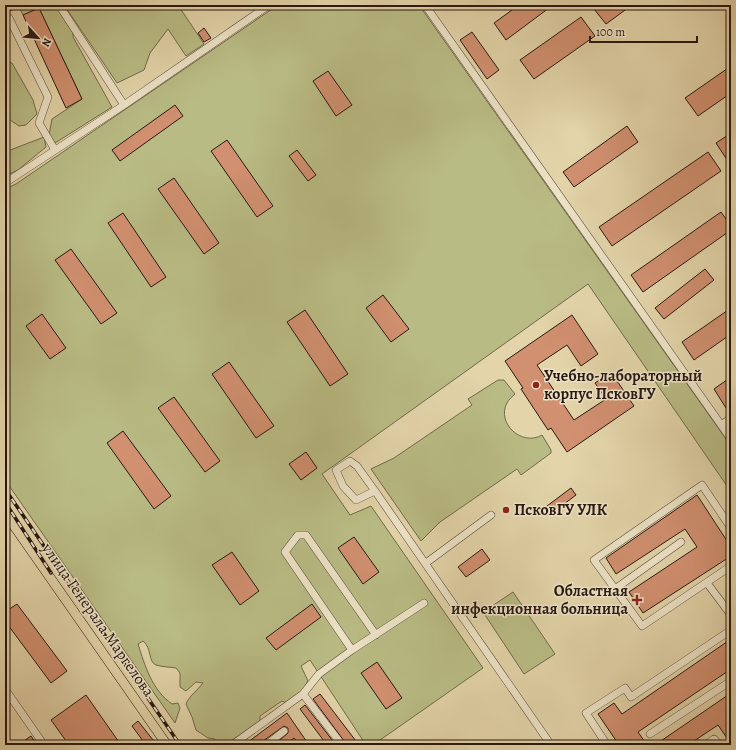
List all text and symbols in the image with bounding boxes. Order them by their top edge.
north arrow [18,18,58,58]
scale bar [590,18,697,44]
text: 100 m [596,24,625,40]
text: N [38,35,55,49]
place label: Учебно-лабораторный корпус ПсковГУ [544,365,702,405]
marker: Учебно-лабораторный корпус ПсковГУ [531,380,541,390]
place label: ПсковГУ УЛК [514,499,608,521]
marker: ПсковГУ УЛК [501,505,511,515]
street label: улица Генерала Маргелова [36,538,160,702]
place label: Областная инфекционная больница [451,580,628,620]
marker: Областная инфекционная больница [631,594,643,606]

